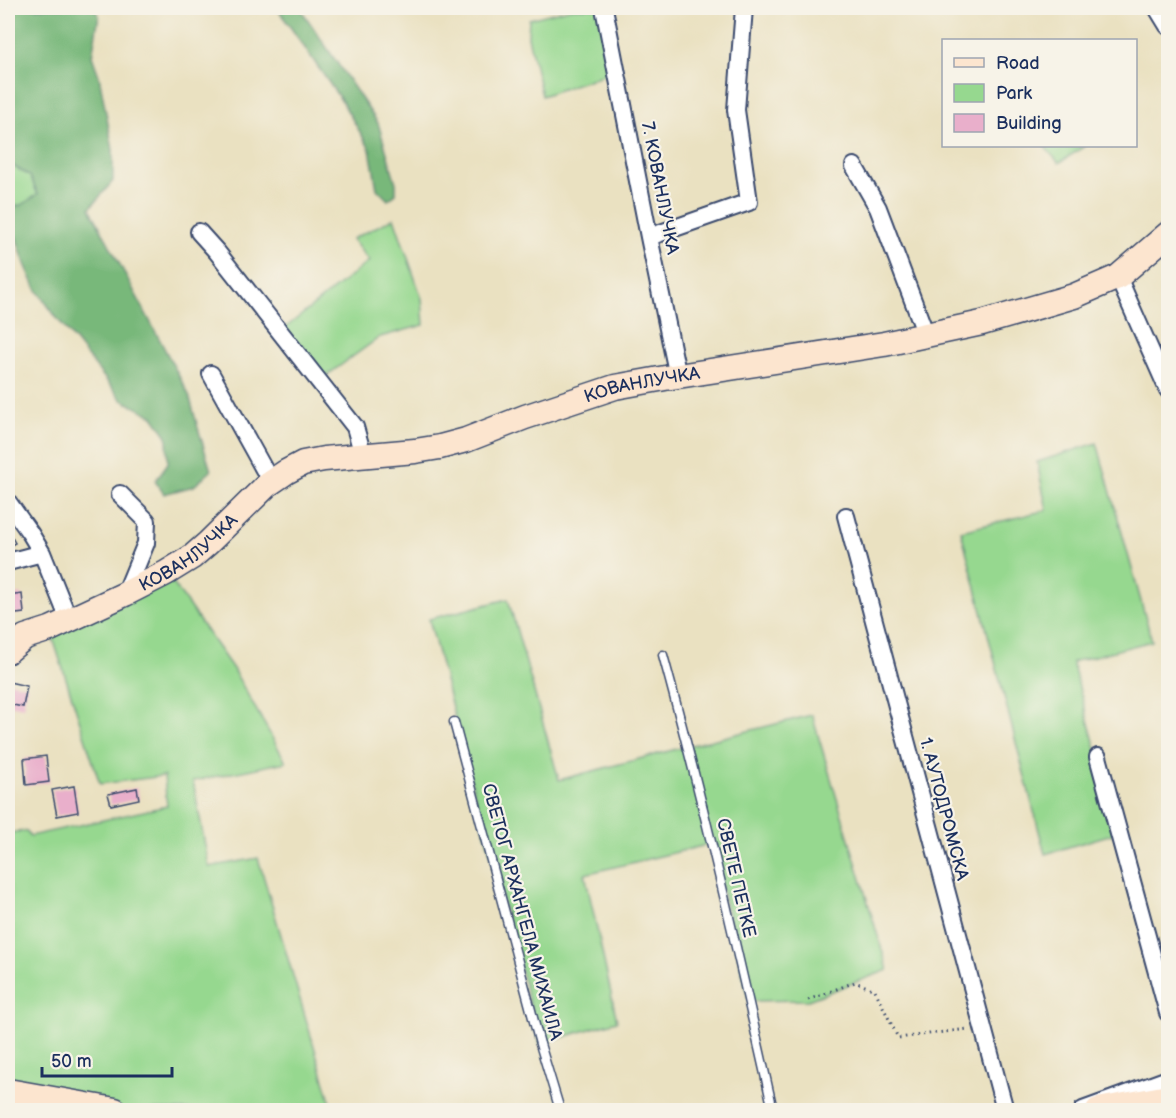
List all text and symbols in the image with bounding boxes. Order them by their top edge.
legend [942,39,1137,147]
text: Road [996,53,1040,74]
text: Park [996,83,1032,104]
text: Building [996,113,1062,134]
street label: 7. КОВАНЛУЧКА [637,120,683,256]
street label: КОВАНЛУЧКА [581,362,701,407]
street label: КОВАНЛУЧКА [135,510,242,596]
street label: 1. АУТОДРОМСКА [915,735,973,883]
street label: СВЕТОГ АРХАНГЕЛА МИХАИЛА [478,781,566,1043]
street label: СВЕТЕ ПЕТКЕ [712,817,760,939]
scale bar [42,1040,172,1078]
text: 50 m [51,1051,92,1072]

